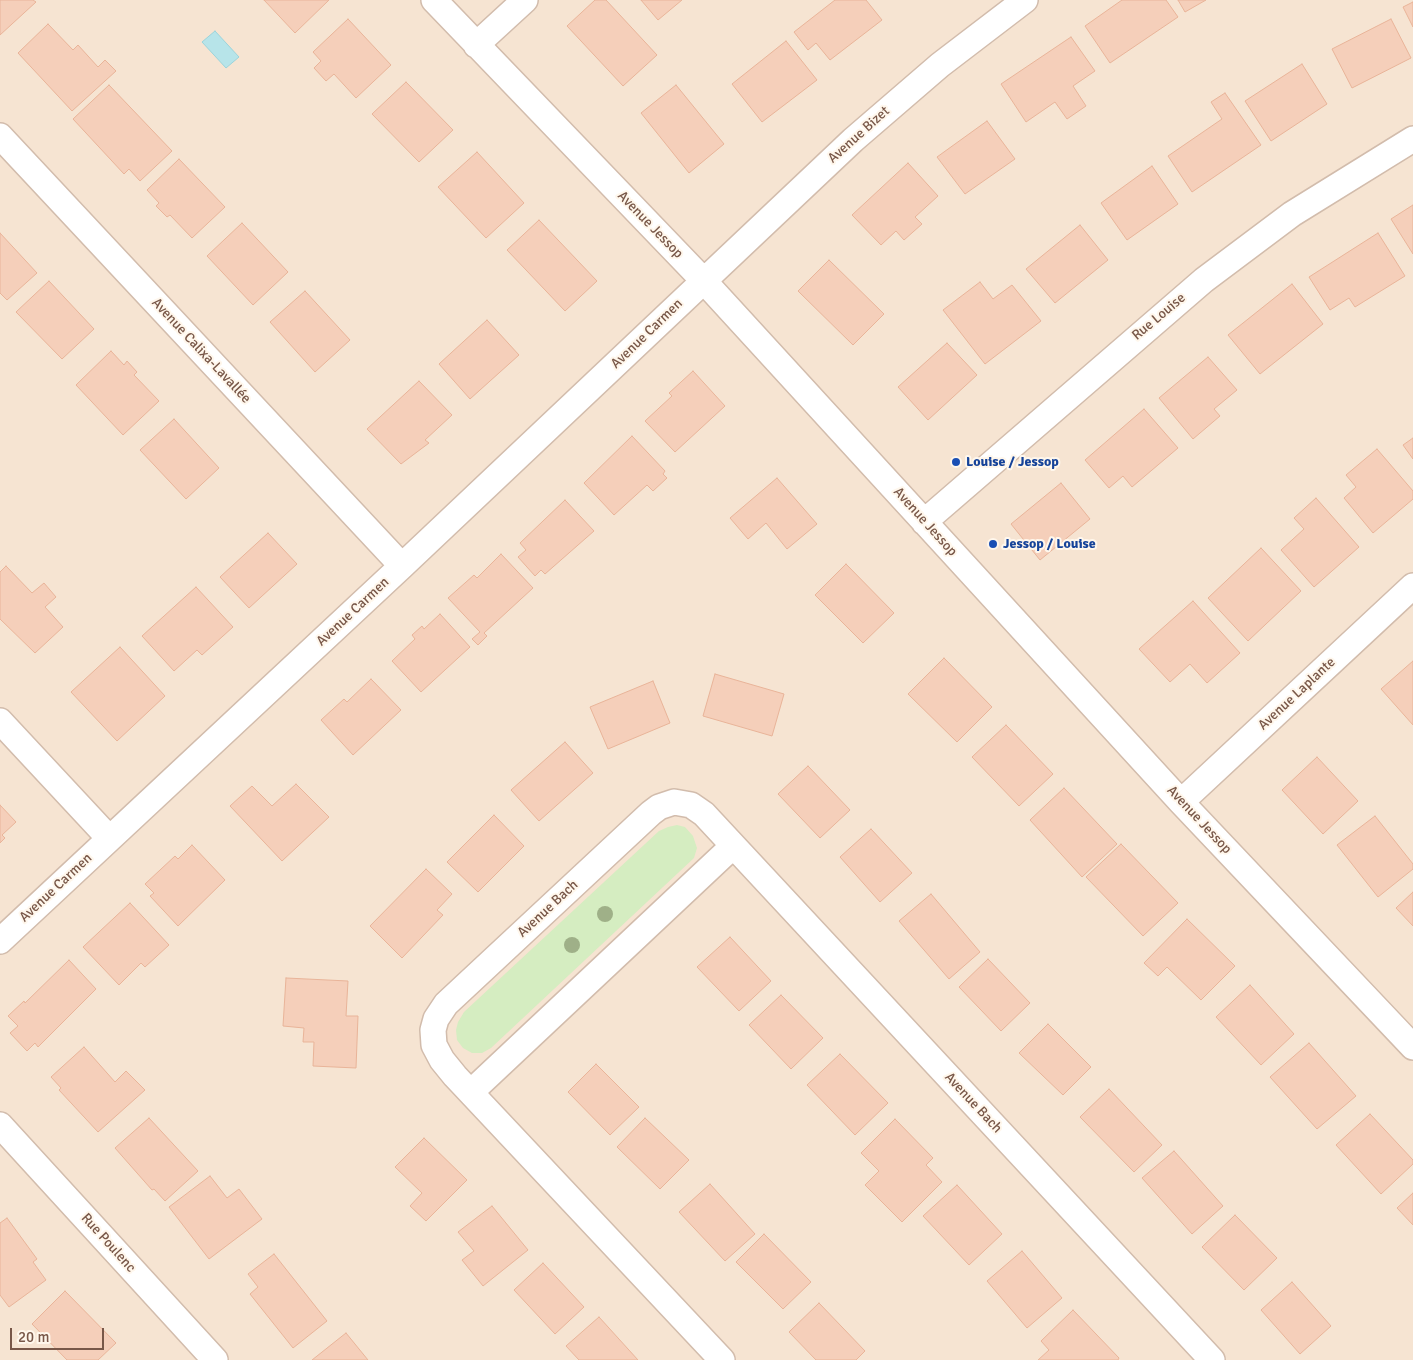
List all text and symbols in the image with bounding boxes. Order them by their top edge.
street label: Avenue Bizet [825,103,893,167]
street label: Avenue Jessop [614,188,686,262]
street label: Rue Louise [1129,290,1189,344]
street label: Avenue Calixa-Lavallée [148,295,254,407]
street label: Avenue Carmen [608,296,686,372]
place label: Louise / Jessop [966,454,1059,470]
marker: Louise / Jessop [950,456,962,468]
street label: Avenue Jessop [890,484,960,560]
place label: Jessop / Louise [1003,536,1096,552]
marker: Jessop / Louise [987,538,999,550]
street label: Avenue Carmen [313,574,393,650]
street label: Avenue Laplante [1255,654,1339,734]
street label: Avenue Jessop [1163,782,1235,858]
street label: Avenue Carmen [16,850,96,926]
street label: Avenue Bach [514,877,582,941]
street label: Avenue Bach [941,1069,1005,1137]
street label: Rue Poulenc [77,1210,139,1276]
scale bar [12,1318,106,1350]
text: 20 m [18,1328,49,1346]

